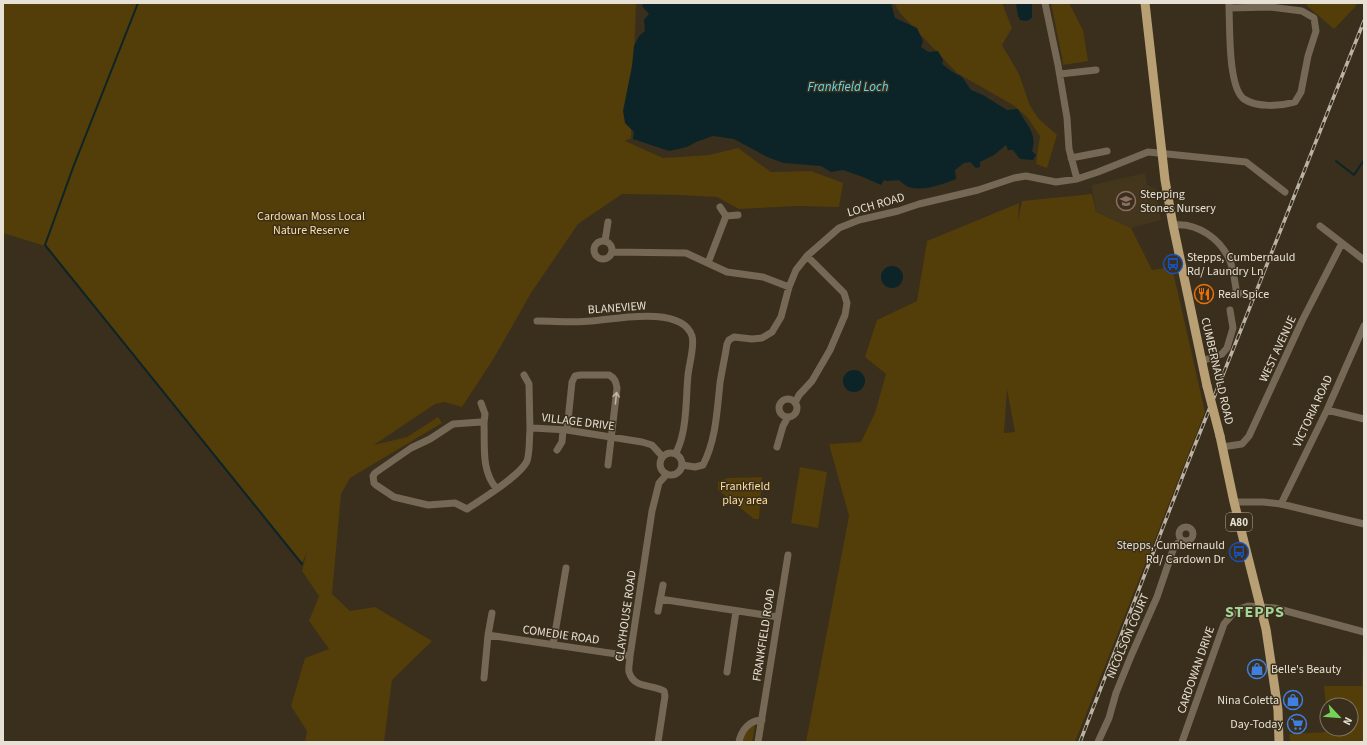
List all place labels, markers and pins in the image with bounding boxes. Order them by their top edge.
place label: Stepping Stones Nursery [1140,186,1216,217]
school or university icon: Stepping Stones Nursery [1115,190,1137,212]
place label: Stepps, Cumbernauld Rd/ Laundry Ln [1187,249,1296,280]
bus stop icon: Stepps, Cumbernauld Rd/ Laundry Ln [1162,253,1184,275]
restaurant icon: Real Spice [1193,283,1215,305]
place label: Real Spice [1218,286,1269,303]
place label: Stepps, Cumbernauld Rd/ Cardown Dr [1117,537,1226,568]
bus stop icon: Stepps, Cumbernauld Rd/ Cardown Dr [1228,541,1250,563]
shop icon: Belle's Beauty [1246,658,1268,680]
place label: Belle's Beauty [1271,661,1342,678]
shop icon: Nina Coletta [1282,689,1304,711]
place label: Nina Coletta [1217,692,1279,709]
supermarket icon: Day-Today [1286,713,1308,735]
place label: Day-Today [1230,716,1283,733]

